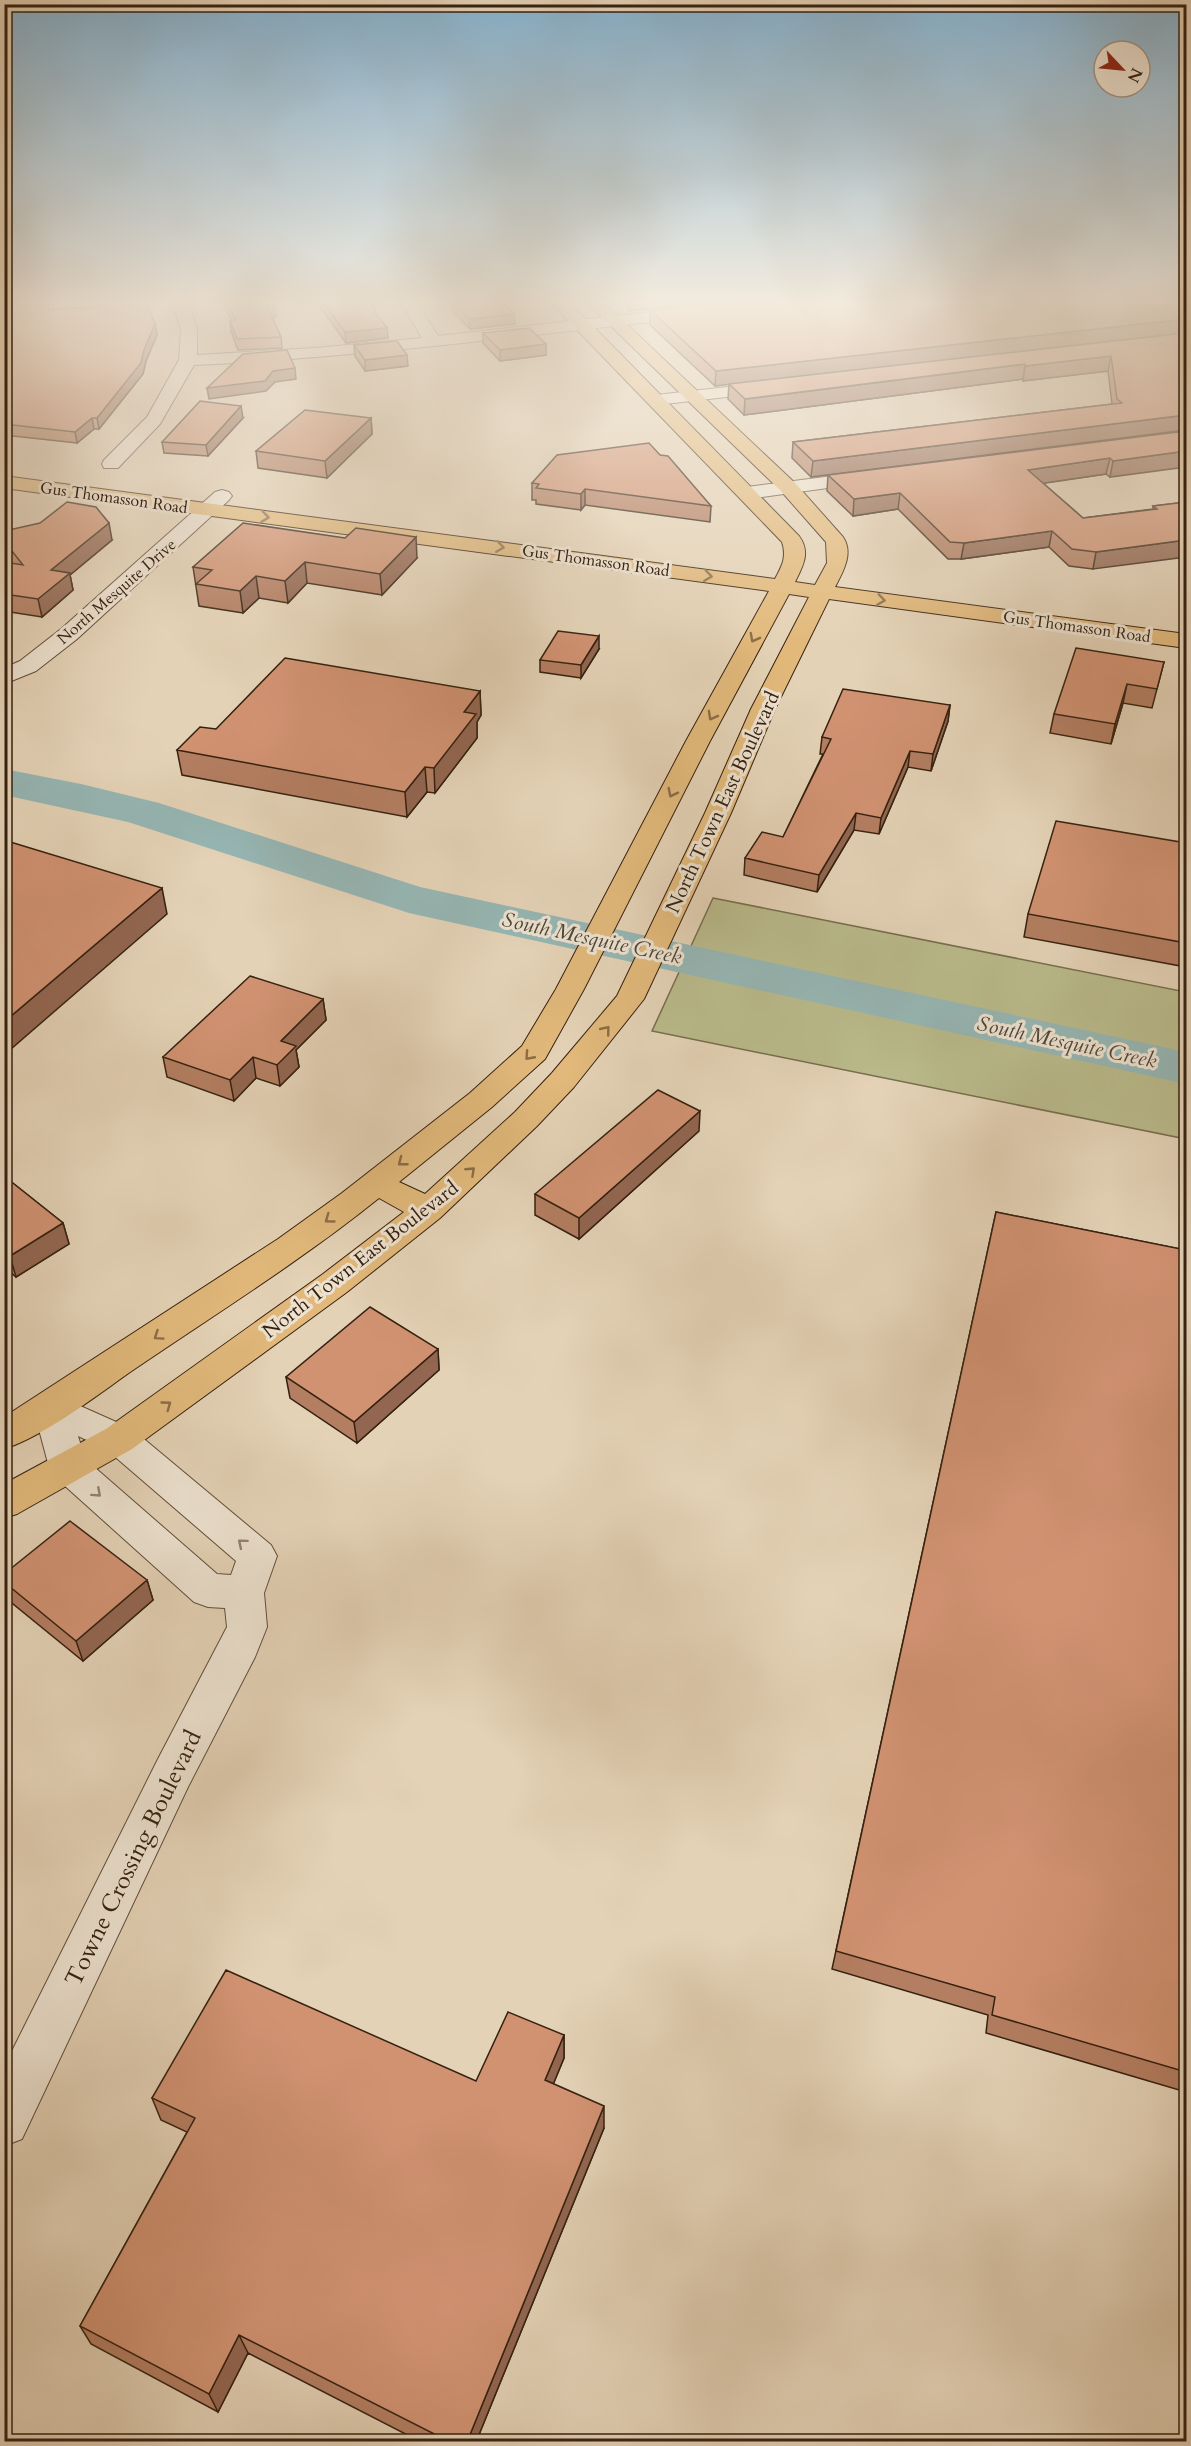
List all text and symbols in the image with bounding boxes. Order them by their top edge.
north arrow [1092,39,1152,99]
text: N [1122,64,1148,86]
street label: Gus Thomasson Road [39,477,189,519]
one-way arrow [261,511,270,523]
street label: North Mesquite Drive [52,534,181,650]
street label: Gus Thomasson Road [521,540,671,582]
one-way arrow [496,541,505,553]
one-way arrow [703,570,712,582]
one-way arrow [876,593,886,606]
street label: Gus Thomasson Road [1002,606,1152,648]
one-way arrow [749,632,761,643]
street label: North Town East Boulevard [659,687,786,917]
one-way arrow [708,710,719,720]
one-way arrow [667,787,679,798]
water label: South Mesquite Creek [499,905,685,972]
water label: South Mesquite Creek [974,1009,1160,1076]
one-way arrow [598,1026,609,1037]
one-way arrow [525,1050,536,1060]
one-way arrow [398,1155,409,1166]
one-way arrow [463,1167,474,1178]
street label: North Town East Boulevard [257,1174,464,1344]
one-way arrow [325,1212,336,1223]
one-way arrow [153,1329,164,1340]
one-way arrow [160,1401,171,1412]
one-way arrow [90,1486,101,1497]
one-way arrow [238,1540,249,1551]
street label: Towne Crossing Boulevard [57,1725,210,1992]

